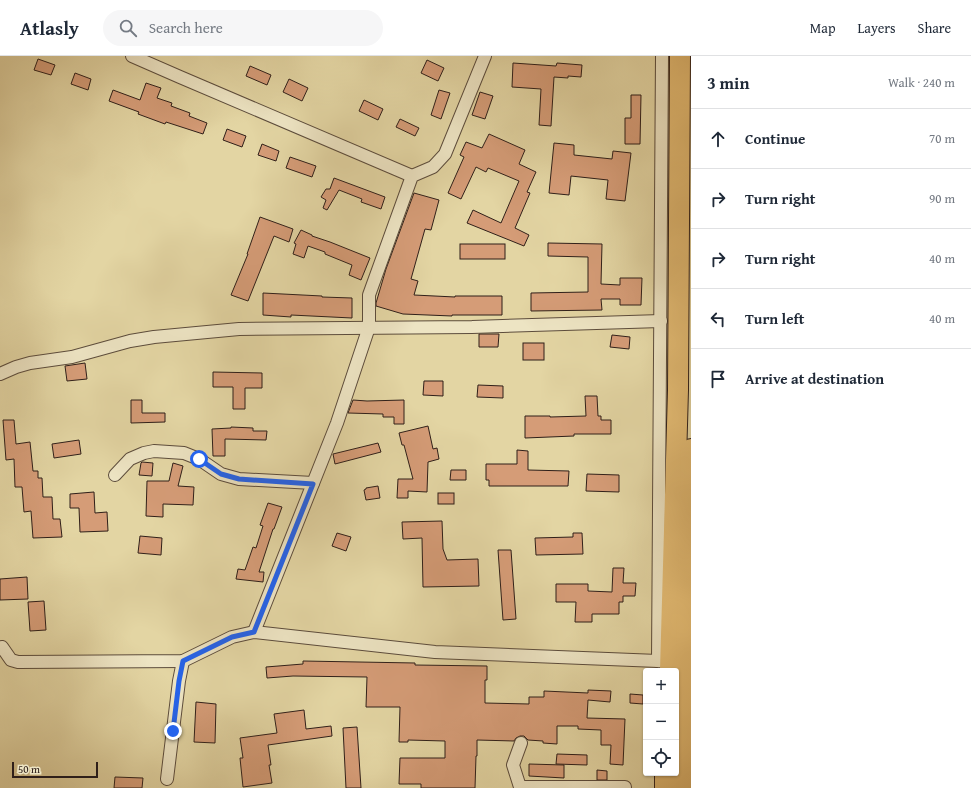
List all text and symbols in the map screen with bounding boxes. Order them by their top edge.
search box [103,10,383,46]
text: Atlasly [20,14,79,42]
icon: search [117,17,139,39]
text: Search here [149,17,223,38]
text: Map [810,18,836,38]
text: Layers [858,18,896,38]
text: Share [918,18,951,38]
text: 3 min [707,70,749,95]
text: Walk · 240 m [888,73,955,92]
icon: ahead [707,128,729,150]
text: Continue [745,128,806,149]
text: 70 m [929,129,955,148]
icon: right [707,188,729,210]
text: Turn right [745,188,816,209]
text: 90 m [929,189,955,208]
icon: right [707,248,729,270]
text: Turn right [745,248,816,269]
text: 40 m [929,249,955,268]
icon: left [707,308,729,330]
text: Turn left [745,308,804,329]
text: 40 m [929,309,955,328]
icon: arrive [707,368,729,390]
text: Arrive at destination [745,368,884,389]
route start [190,450,208,468]
map controls [643,668,679,776]
button: + [643,668,679,704]
button: − [643,704,679,740]
route end [164,722,182,740]
button: locate [643,740,679,776]
scale bar [12,760,98,779]
text: 50 m [18,761,40,777]

